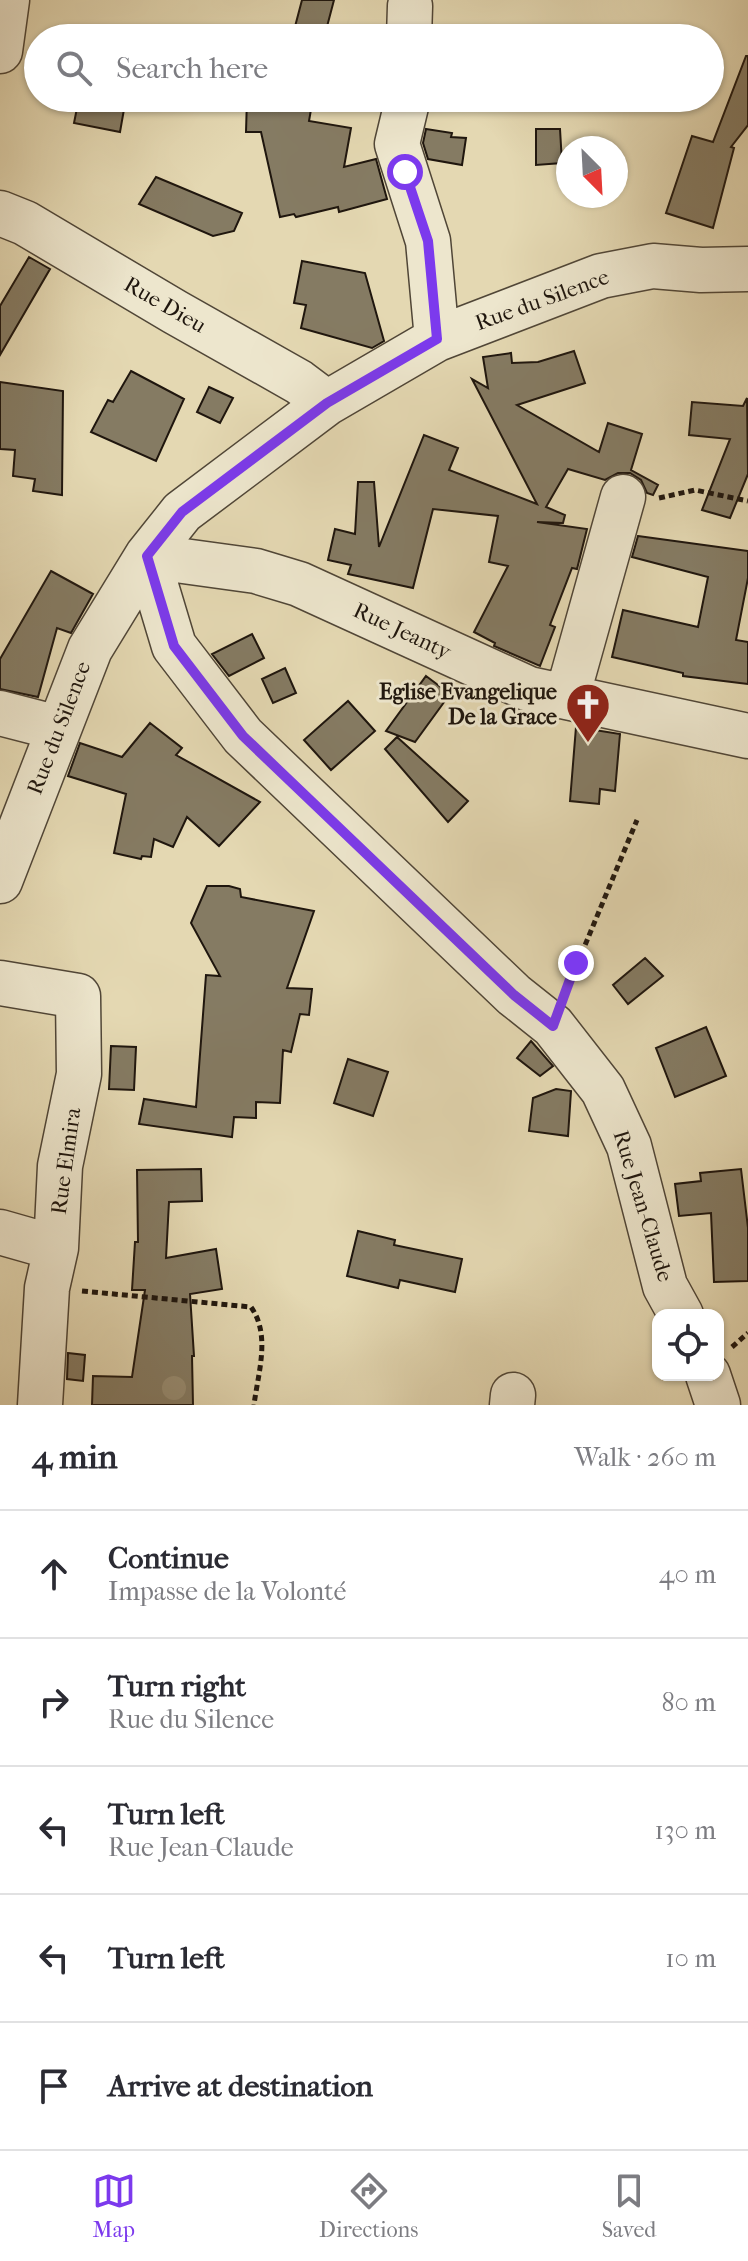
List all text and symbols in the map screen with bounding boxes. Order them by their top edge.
search box [24,24,724,112]
icon: search [52,46,96,90]
text: Search here [116,51,268,86]
north arrow [556,136,628,208]
route start [387,154,423,190]
street label: Rue du Silence [472,264,613,336]
street label: Rue Dieu [120,271,211,339]
street label: Rue Jeanty [349,597,456,665]
street label: Rue du Silence [22,658,96,798]
place label: Eglise Evangelique De la Grace [379,679,557,730]
church icon: Eglise Evangelique De la Grace [564,681,612,744]
route end [558,945,594,981]
street label: Rue Elmira [46,1105,86,1216]
street label: Rue Jean-Claude [608,1127,678,1285]
map controls [652,1309,724,1381]
button: locate [652,1309,724,1381]
text: 4 min [32,1437,117,1477]
text: Walk · 260 m [574,1442,716,1473]
text: Continue [108,1541,229,1576]
icon: ahead [32,1552,76,1596]
text: 40 m [659,1559,716,1590]
text: Impasse de la Volonté [108,1576,346,1607]
text: Turn right [108,1669,246,1704]
icon: right [32,1680,76,1724]
text: 80 m [661,1687,716,1718]
text: Rue du Silence [108,1704,274,1735]
text: Turn left [108,1797,225,1832]
icon: left [32,1808,76,1852]
text: 130 m [655,1815,716,1846]
text: Rue Jean-Claude [108,1832,294,1863]
icon: left [32,1936,76,1980]
text: Turn left [108,1941,225,1976]
text: 10 m [665,1943,716,1974]
icon: arrive [32,2064,76,2108]
text: Arrive at destination [108,2069,373,2104]
tab: Map [92,2169,136,2243]
tab: Directions [319,2169,418,2243]
tab: Saved [602,2169,656,2243]

